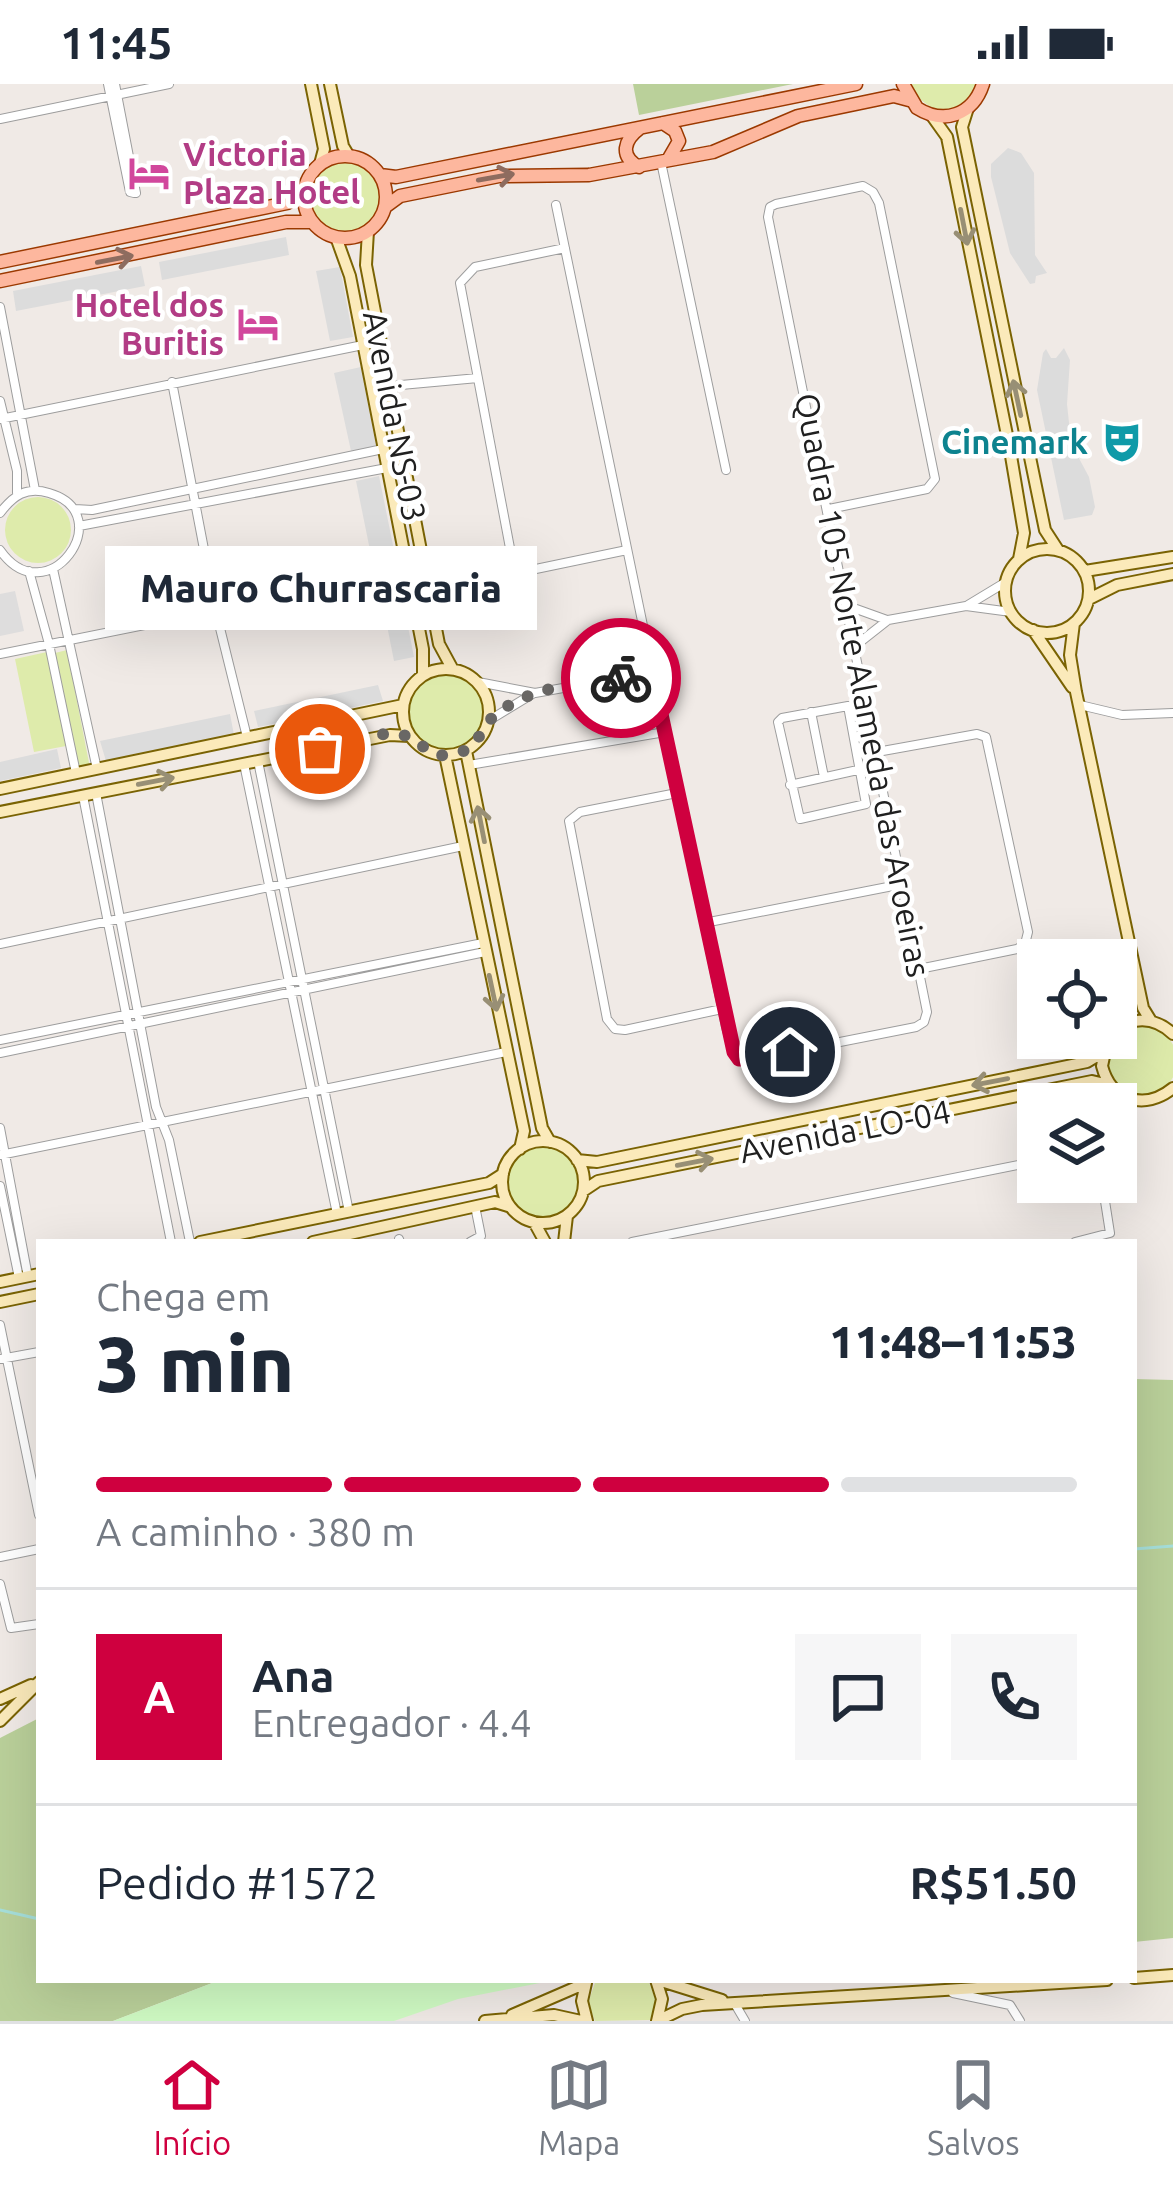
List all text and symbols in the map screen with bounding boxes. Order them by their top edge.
text: 11:45 [60,17,173,68]
place label: Victoria Plaza Hotel [183,135,360,210]
hotel icon: Victoria Plaza Hotel [126,150,172,196]
one-way arrow [476,164,515,187]
one-way arrow [954,206,976,245]
one-way arrow [94,247,133,269]
place label: Hotel dos Buritis [74,286,224,361]
hotel icon: Hotel dos Buritis [235,301,281,347]
street label: Avenida NS-03 [357,307,434,524]
one-way arrow [1005,380,1027,419]
street label: Quadra 105 Norte Alameda das Aroeiras [789,390,938,980]
theatre icon: Cinemark [1099,419,1145,465]
place label: Cinemark [941,423,1088,460]
callout: Mauro Churrascaria [104,545,536,629]
text: Mauro Churrascaria [140,566,502,609]
courier [561,618,681,738]
icon: bike [588,645,654,711]
pin [269,698,371,800]
icon: bag [287,716,353,782]
one-way arrow [136,769,175,792]
one-way arrow [469,806,491,845]
map controls [1017,939,1137,1203]
button: locate [1017,939,1137,1059]
one-way arrow [483,974,506,1012]
pin [739,1001,841,1103]
icon: home [757,1019,823,1085]
one-way arrow [972,1072,1011,1094]
button: layers [1017,1083,1137,1203]
street label: Avenida LO-04 [736,1092,954,1169]
one-way arrow [676,1149,714,1172]
text: Chega em [96,1275,270,1318]
text: 11:48–11:53 [829,1316,1077,1367]
text: 3 min [96,1319,294,1407]
text: A caminho · 380 m [96,1510,415,1553]
button: chat [795,1634,921,1760]
button: phone [951,1634,1077,1760]
text: Ana [252,1650,334,1701]
text: A [143,1671,175,1722]
text: Entregador · 4.4 [252,1701,532,1744]
text: Pedido #1572 [96,1857,378,1908]
text: R$51.50 [910,1857,1077,1908]
tab: Início [153,2052,231,2161]
tab: Mapa [538,2052,620,2161]
tab: Salvos [927,2052,1020,2161]

